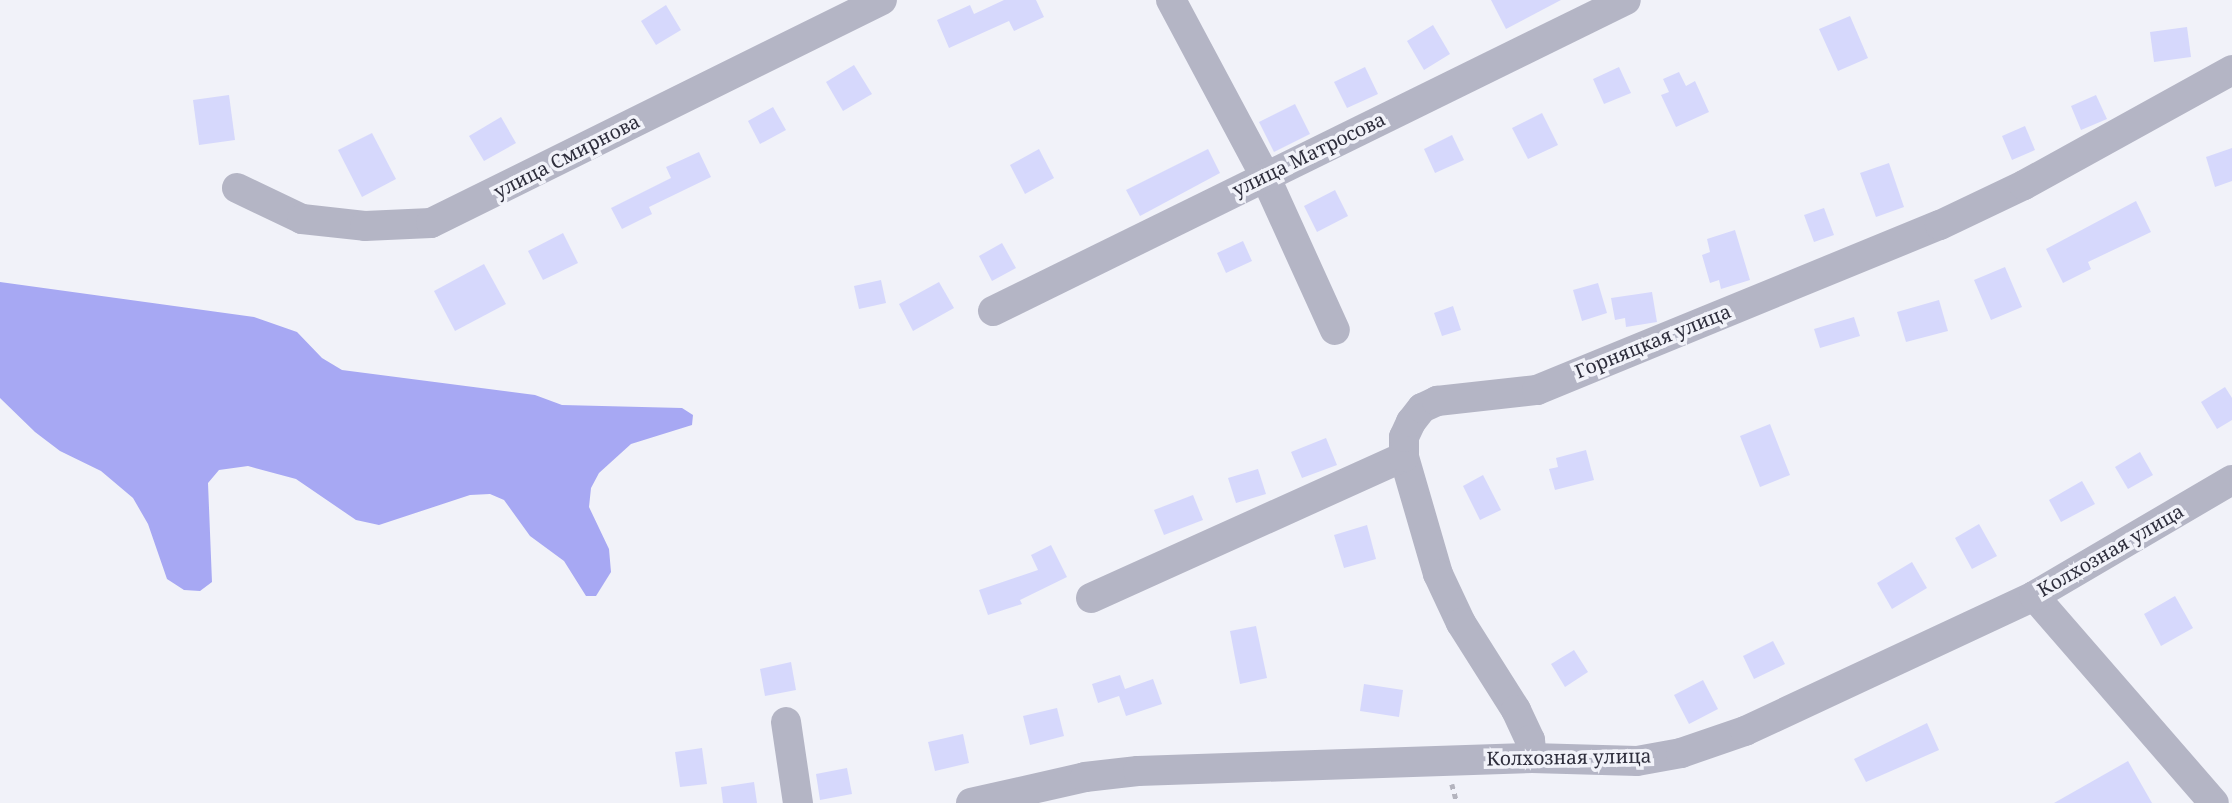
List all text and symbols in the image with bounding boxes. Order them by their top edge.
street label: улица Матросова [1229,108,1389,202]
street label: улица Смирнова [490,110,644,204]
street label: Горняцкая улица [1572,300,1734,384]
street label: Колхозная улица [2034,500,2188,602]
street label: Колхозная улица [1486,745,1652,771]

